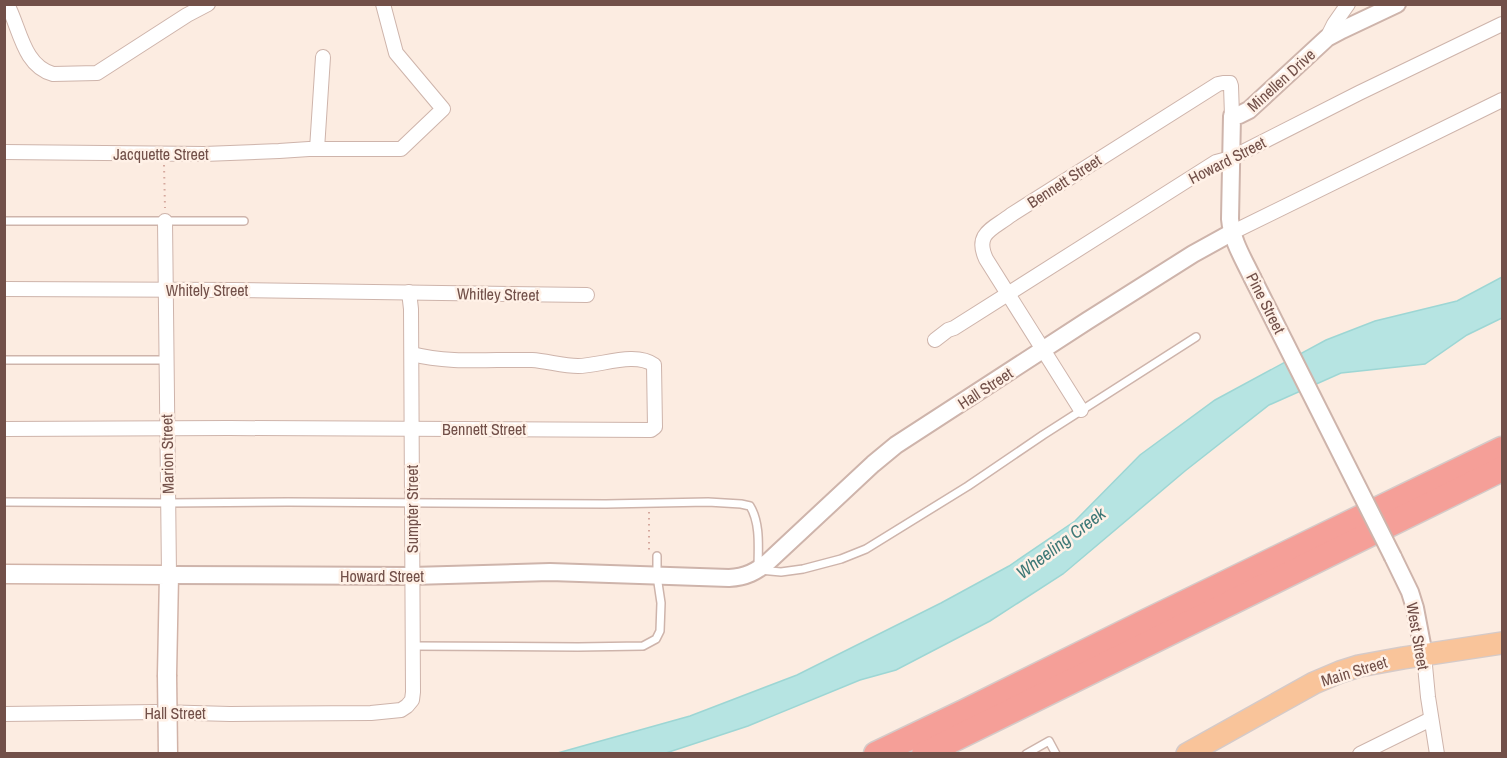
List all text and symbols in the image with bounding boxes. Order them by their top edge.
street label: Minellen Drive [1242,44,1320,116]
street label: Howard Street [1185,131,1270,189]
street label: Jacquette Street [113,143,209,165]
street label: Bennett Street [1023,149,1105,213]
street label: Pine Street [1241,269,1291,338]
street label: Whitely Street [166,279,249,301]
street label: Whitley Street [457,282,540,306]
street label: Hall Street [953,362,1017,414]
street label: Marion Street [155,414,179,494]
street label: Bennett Street [442,418,526,440]
street label: Sumpter Street [401,465,423,553]
water label: Wheeling Creek [1011,500,1111,584]
street label: Howard Street [340,565,424,587]
street label: West Street [1401,600,1435,672]
street label: Main Street [1318,650,1390,691]
street label: Hall Street [144,702,206,724]

